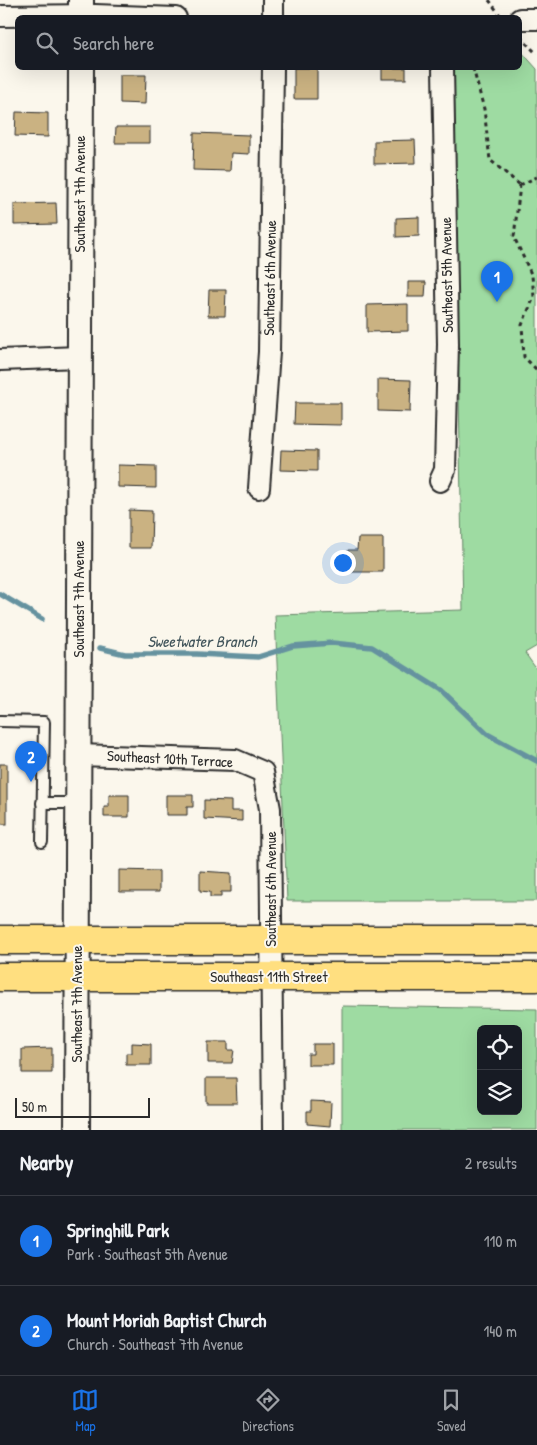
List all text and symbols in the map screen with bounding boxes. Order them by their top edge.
search box [15,15,522,70]
icon: search [33,29,61,57]
text: Search here [73,30,154,56]
street label: Southeast 7th Avenue [69,135,90,253]
street label: Southeast 5th Avenue [435,217,458,333]
street label: Southeast 6th Avenue [258,220,281,336]
pin: 1 [481,261,513,302]
street label: Southeast 7th Avenue [68,540,89,658]
your location [330,550,356,576]
water label: Sweetwater Branch [147,630,258,652]
pin: 2 [15,741,47,782]
street label: Southeast 10th Terrace [107,745,233,772]
street label: Southeast 6th Avenue [260,831,281,947]
street label: Southeast 7th Avenue [66,945,87,1063]
street label: Southeast 11th Street [210,966,329,987]
map controls [477,1025,522,1115]
button: locate [477,1025,522,1070]
button: layers [477,1070,522,1115]
scale bar [15,1095,150,1118]
text: 50 m [22,1097,47,1116]
text: Nearby [20,1148,73,1177]
text: 2 results [465,1152,517,1174]
text: Springhill Park [67,1217,169,1243]
text: 1 [33,1230,39,1252]
text: 110 m [484,1230,517,1252]
text: Park · Southeast 5th Avenue [67,1243,228,1265]
text: Mount Moriah Baptist Church [67,1307,266,1333]
text: 2 [32,1320,40,1342]
text: 140 m [483,1320,517,1342]
text: Church · Southeast 7th Avenue [67,1333,243,1355]
tab: Map [71,1386,99,1435]
tab: Directions [242,1386,294,1435]
tab: Saved [437,1386,466,1435]

